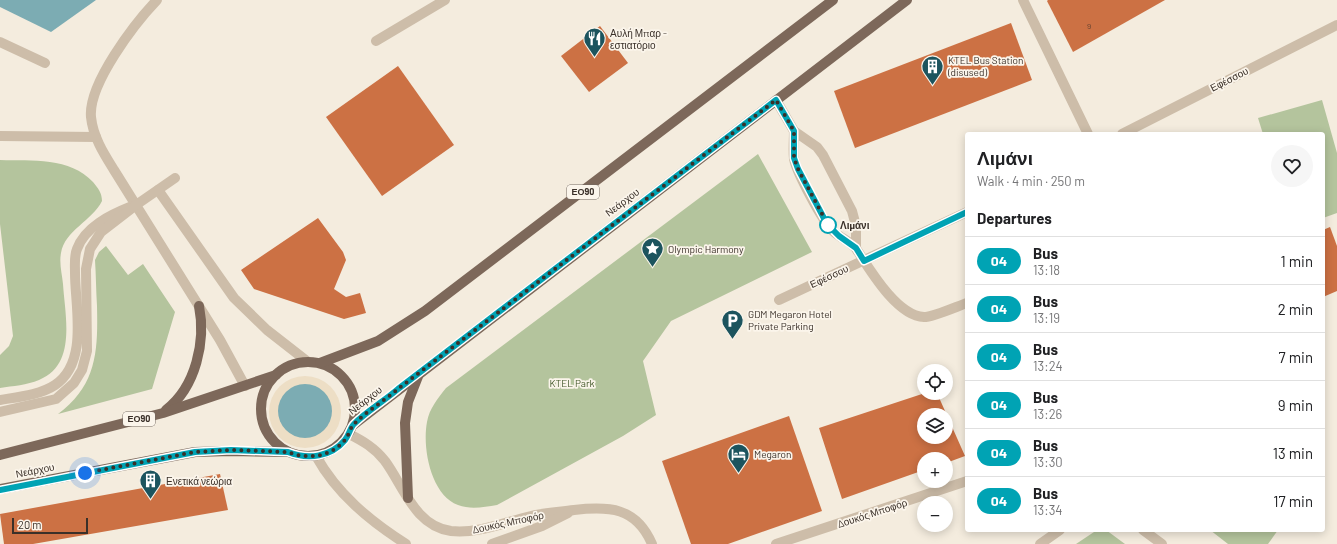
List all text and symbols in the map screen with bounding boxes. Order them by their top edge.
house number: 9 [1087,21,1091,31]
restaurant icon: Αυλή Μπαρ - εστιατόριο [581,26,607,59]
place label: Αυλή Μπαρ - εστιατόριο [610,27,667,51]
building icon: KTEL Bus Station (disused) [920,53,946,86]
place label: KTEL Bus Station (disused) [947,54,1023,78]
street label: Εφέσσου [1208,64,1250,94]
button: heart [1271,145,1313,187]
text: Λιμάνι [977,146,1033,169]
text: Walk · 4 min · 250 m [977,173,1085,189]
road number: ΕΟ90 [567,185,599,199]
street label: Νεάρχου [603,185,641,219]
text: Departures [977,209,1052,227]
marker: Λιμάνι [819,216,837,234]
place label: Λιμάνι [840,219,870,231]
place icon: Olympic Harmony [639,236,665,269]
place label: Olympic Harmony [668,243,744,255]
text: Bus [1033,244,1058,262]
text: 04 [991,252,1007,269]
text: 1 min [1280,252,1313,270]
street label: Εφέσσου [808,262,850,290]
text: 13:18 [1033,262,1060,278]
text: Bus [1033,292,1058,310]
text: 04 [991,300,1007,317]
text: 2 min [1278,300,1313,318]
parking icon: GDM Megaron Hotel Private Parking [719,307,745,340]
place label: GDM Megaron Hotel Private Parking [748,308,832,332]
text: 13:19 [1033,310,1060,326]
text: Bus [1033,340,1058,358]
text: 04 [991,348,1007,365]
text: 7 min [1279,348,1313,366]
text: 13:24 [1033,358,1063,374]
map controls [917,364,953,532]
button: locate [917,364,953,400]
park label: KTEL Park [549,377,595,389]
street label: Νεάρχου [346,383,384,417]
text: Bus [1033,388,1058,406]
text: 04 [991,396,1007,413]
text: 9 min [1278,396,1313,414]
text: 13:26 [1033,406,1062,422]
button: layers [917,408,953,444]
road number: ΕΟ90 [123,412,155,426]
text: Bus [1033,436,1058,454]
hotel icon: Megaron [725,441,751,474]
text: 04 [991,444,1007,461]
text: 13 min [1273,444,1313,462]
place label: Megaron [754,448,791,460]
button: + [917,452,953,488]
text: 13:30 [1033,454,1063,470]
street label: Νεάρχου [15,460,55,480]
your location [75,463,95,483]
building icon: Ενετικά νεώρια [137,468,163,501]
place label: Ενετικά νεώρια [166,475,232,487]
text: Bus [1033,484,1058,502]
text: 04 [991,492,1007,509]
text: 17 min [1273,492,1313,510]
street label: Δουκός Μποφόρ [836,496,909,530]
button: − [917,496,953,532]
text: 13:34 [1033,502,1063,518]
street label: Δουκός Μποφόρ [471,509,545,535]
scale bar [12,516,88,535]
text: 20 m [18,518,41,531]

